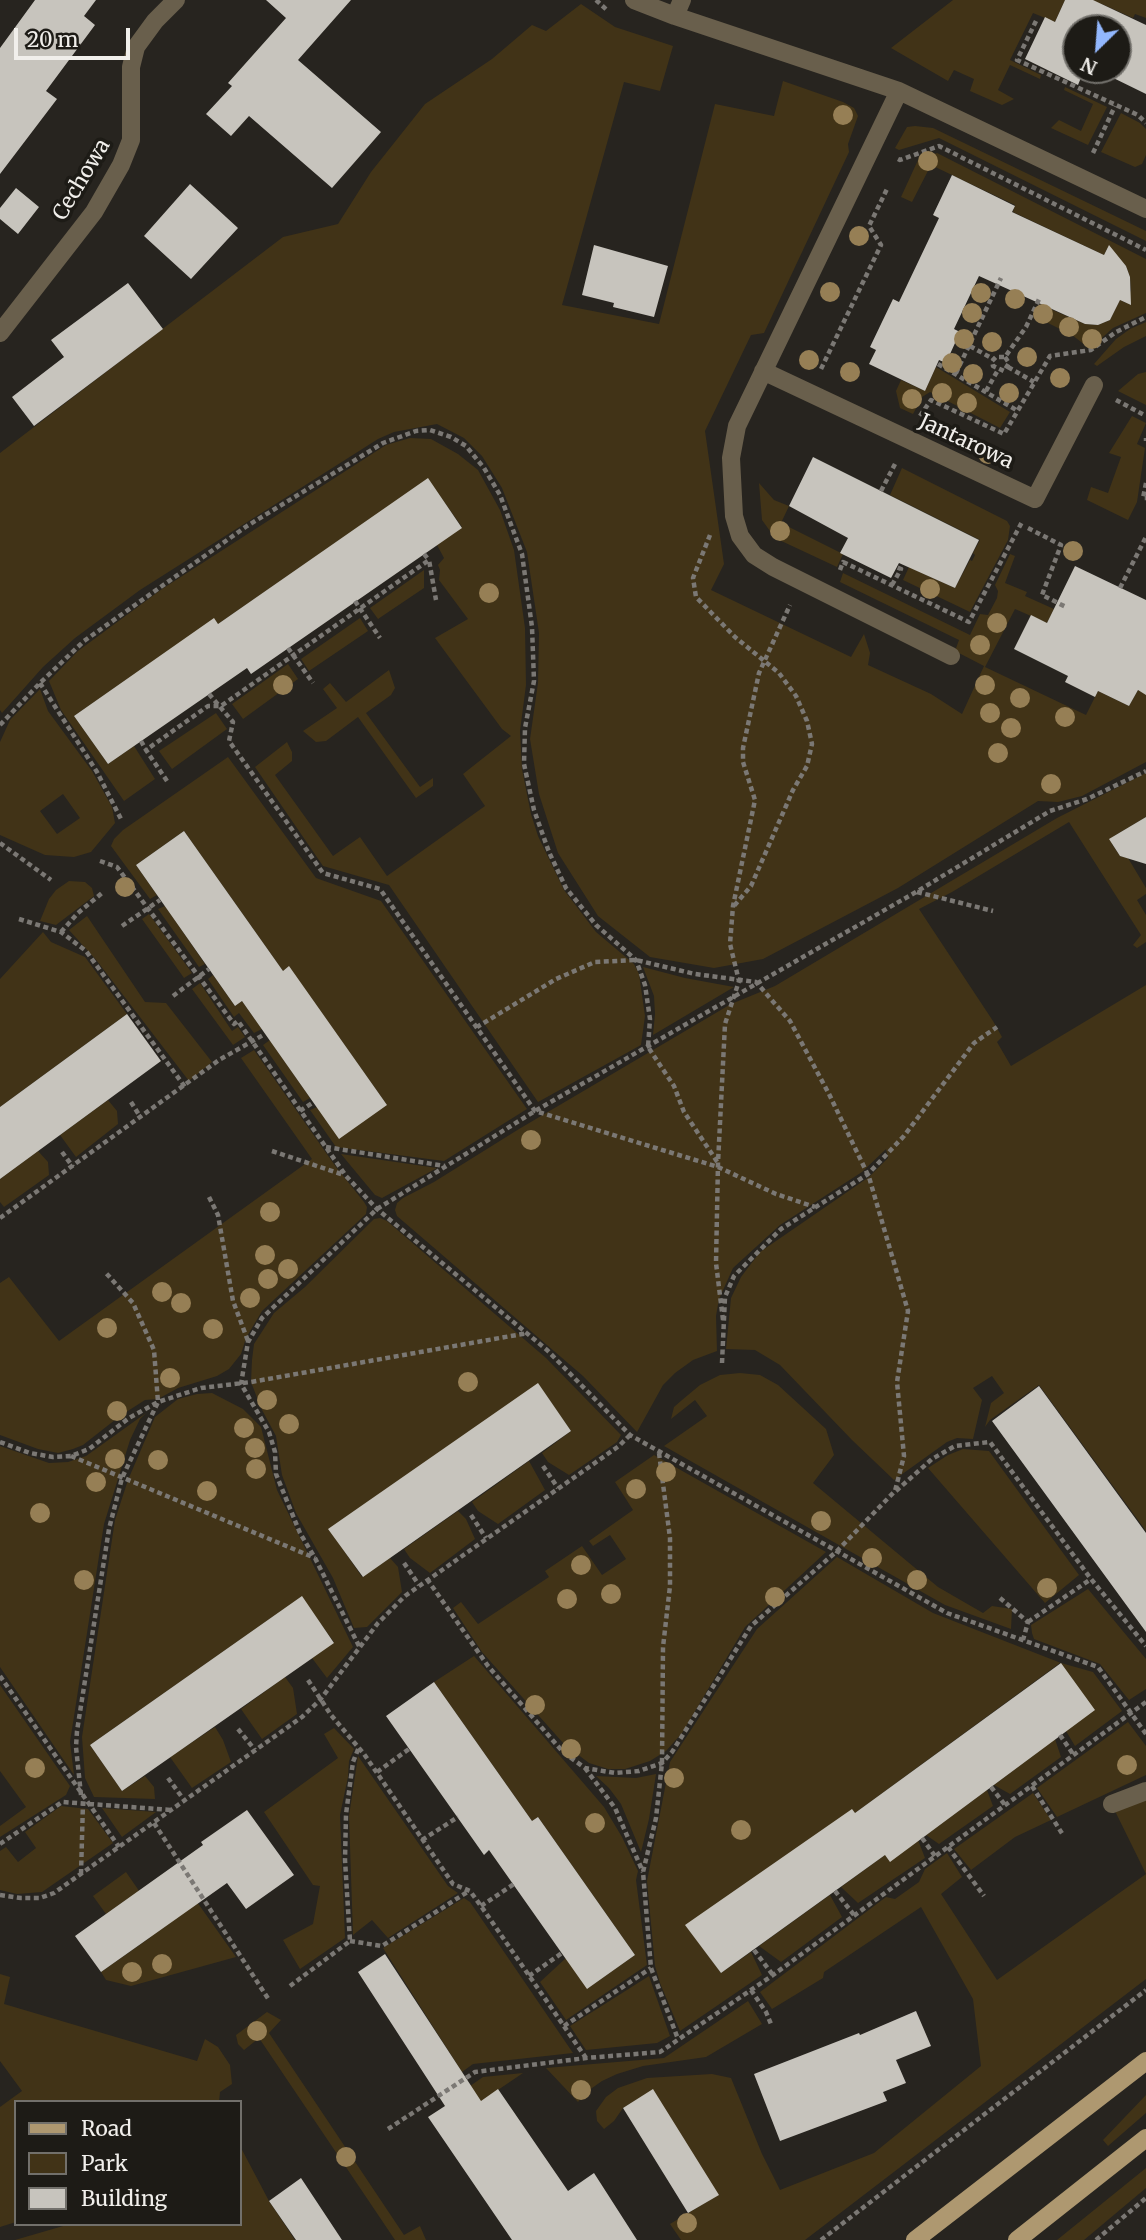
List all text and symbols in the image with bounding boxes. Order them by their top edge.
scale bar [18,14,133,58]
north arrow [1062,14,1132,84]
text: 20 m [27,26,78,53]
text: N [1077,52,1101,80]
street label: Cechowa [48,135,116,225]
street label: Jantarowa [915,409,1017,475]
legend [14,2100,242,2226]
text: Road [81,2115,132,2142]
text: Park [81,2150,128,2177]
text: Building [81,2185,167,2212]

